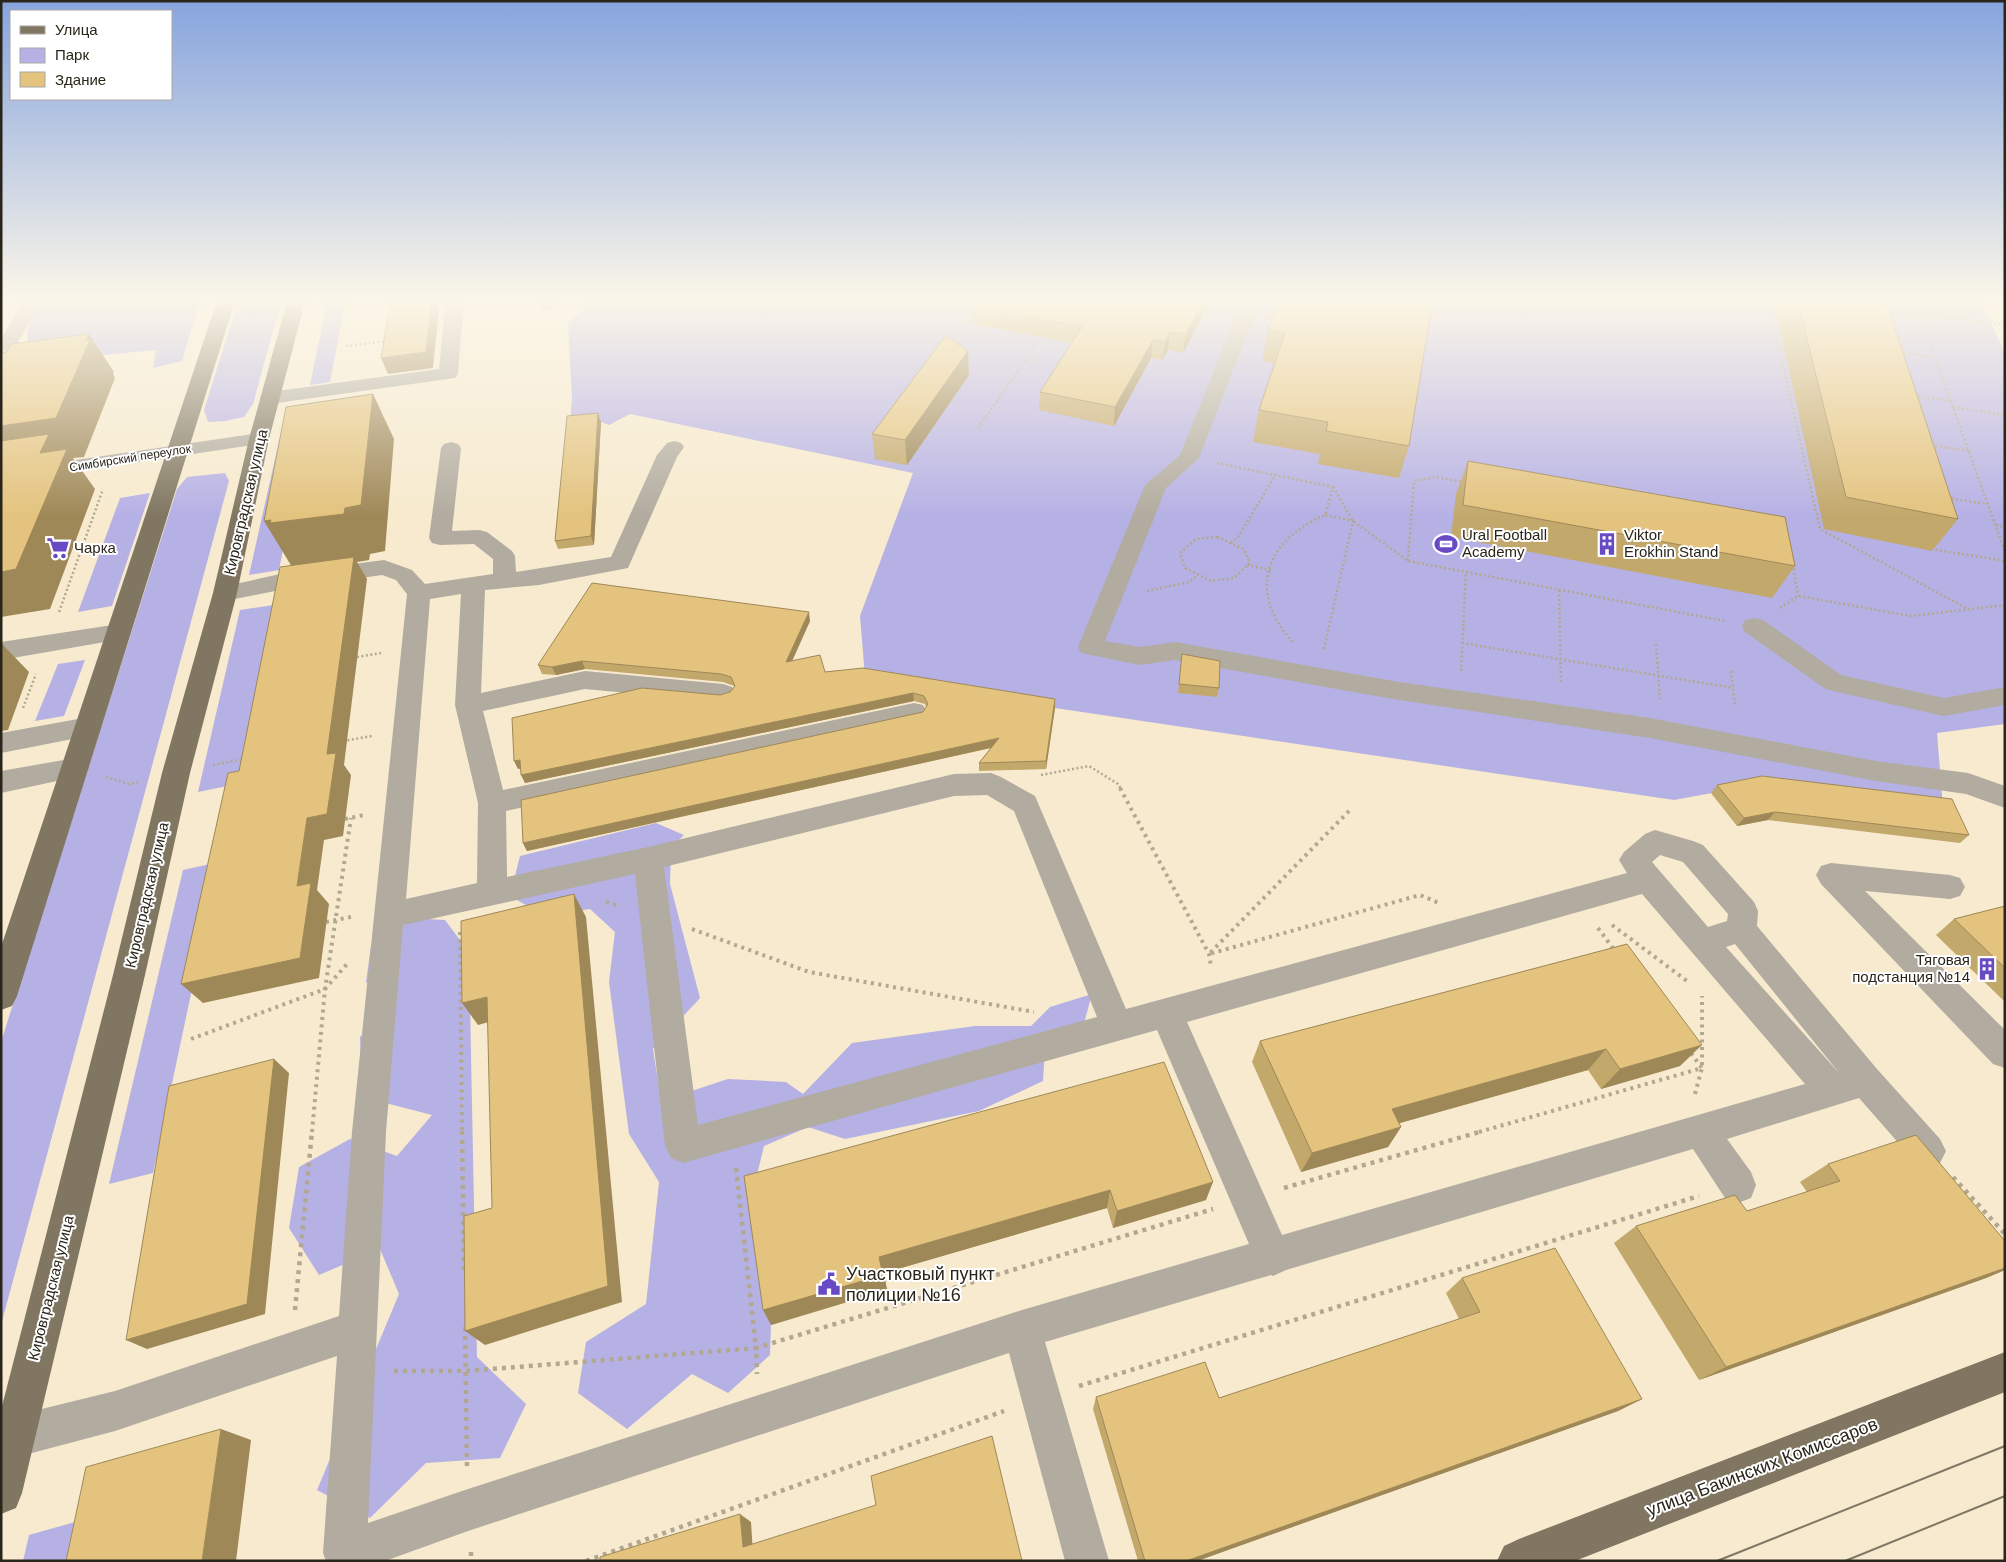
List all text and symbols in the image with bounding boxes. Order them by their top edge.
legend [10,10,172,100]
text: Улица [55,21,98,38]
text: Парк [55,46,89,63]
text: Здание [55,71,106,88]
street label: Кировградская улица [220,427,271,576]
street label: Симбирский переулок [68,441,193,475]
place label: Ural Football Academy [1462,526,1547,560]
place label: Viktor Erokhin Stand [1624,526,1718,560]
sports icon: Ural Football Academy [1433,531,1459,557]
building icon: Viktor Erokhin Stand [1594,531,1620,557]
supermarket icon: Чарка [45,535,71,561]
place label: Чарка [74,539,117,556]
street label: Кировградская улица [121,820,172,969]
place label: Тяговая подстанция №14 [1852,951,1970,985]
building icon: Тяговая подстанция №14 [1974,956,2000,982]
street label: Кировградская улица [24,1213,77,1362]
place label: Участковый пункт полиции №16 [846,1264,995,1305]
public building icon: Участковый пункт полиции №16 [816,1271,842,1297]
street label: улица Бакинских Комиссаров [1644,1414,1880,1520]

